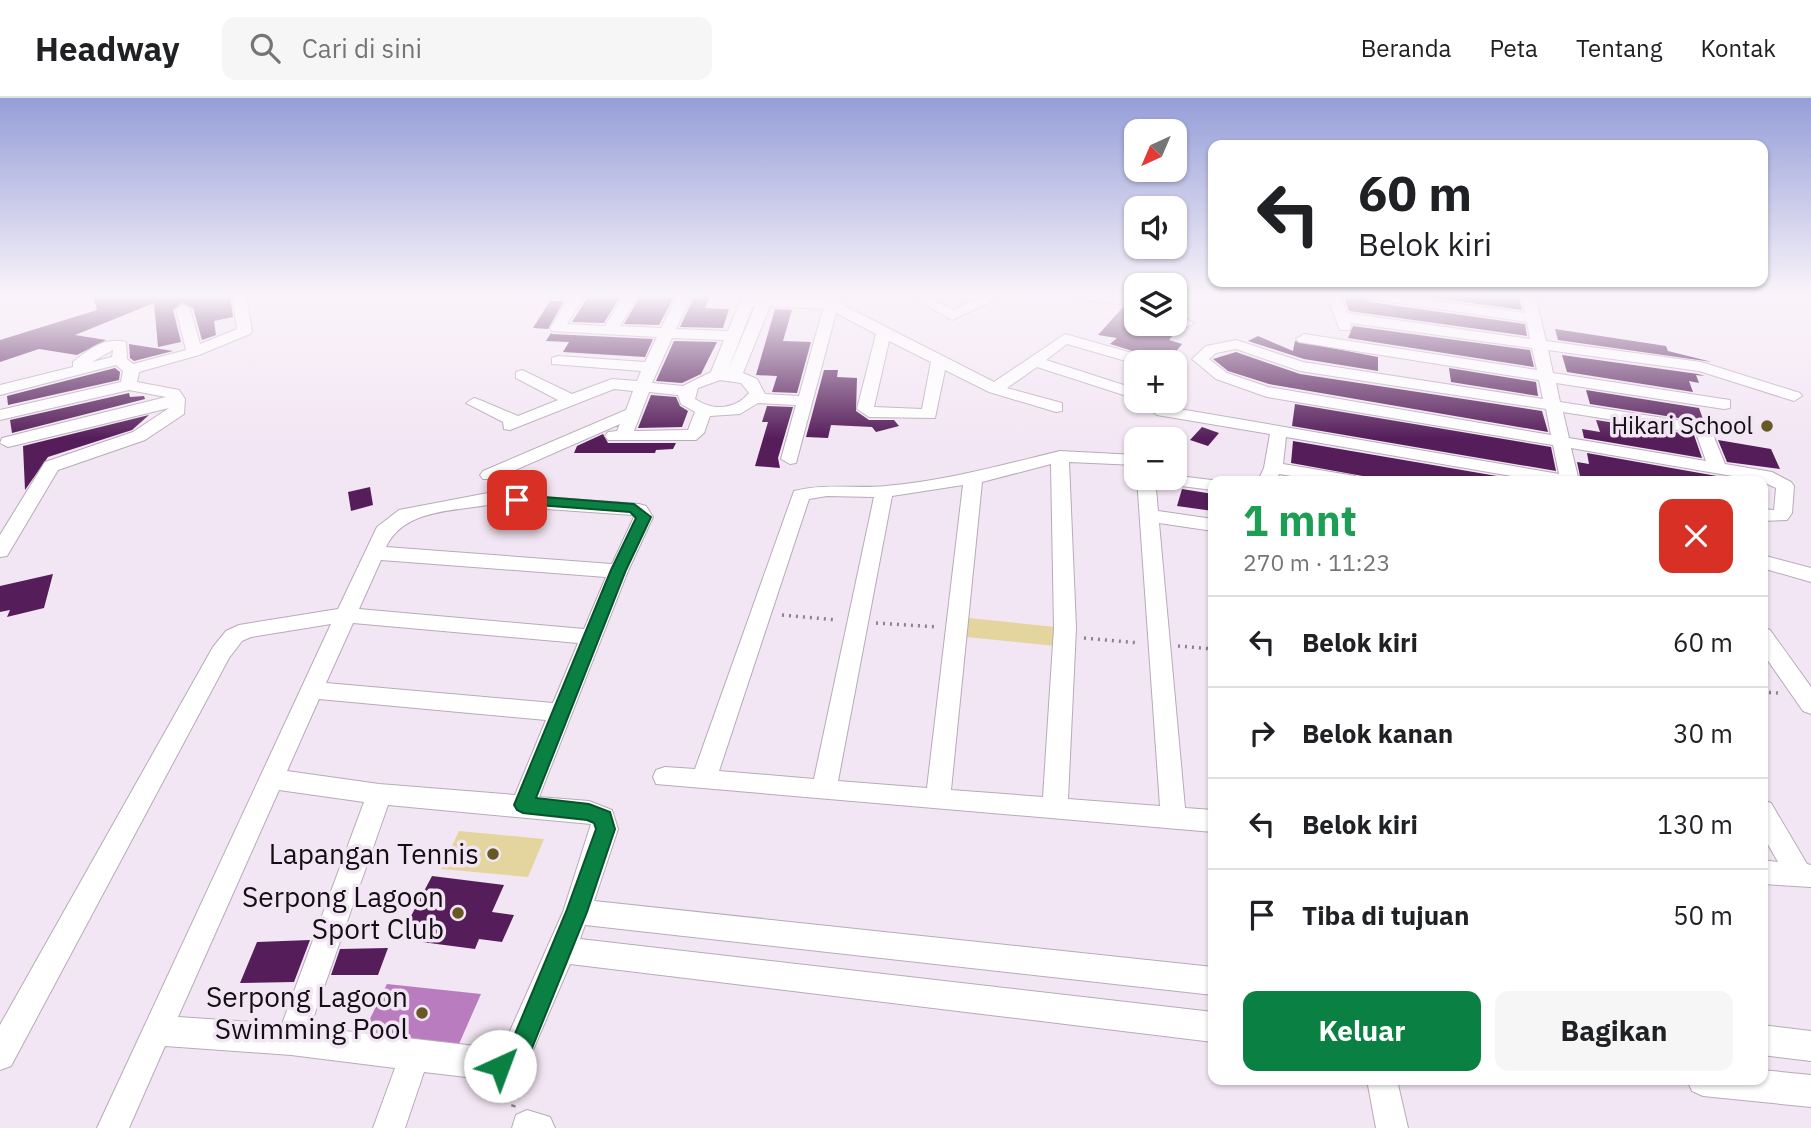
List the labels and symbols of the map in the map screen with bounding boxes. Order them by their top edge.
north arrow [1124,119,1186,182]
place label: Hikari School [1611,409,1753,441]
marker: Hikari School [1759,418,1775,434]
pin [487,470,547,530]
place label: Lapangan Tennis [269,835,479,872]
marker: Lapangan Tennis [485,846,501,862]
place label: Serpong Lagoon Sport Club [242,878,444,947]
marker: Serpong Lagoon Sport Club [450,905,466,921]
place label: Serpong Lagoon Swimming Pool [206,978,408,1047]
marker: Serpong Lagoon Swimming Pool [414,1005,430,1021]
position arrow [463,1029,537,1103]

